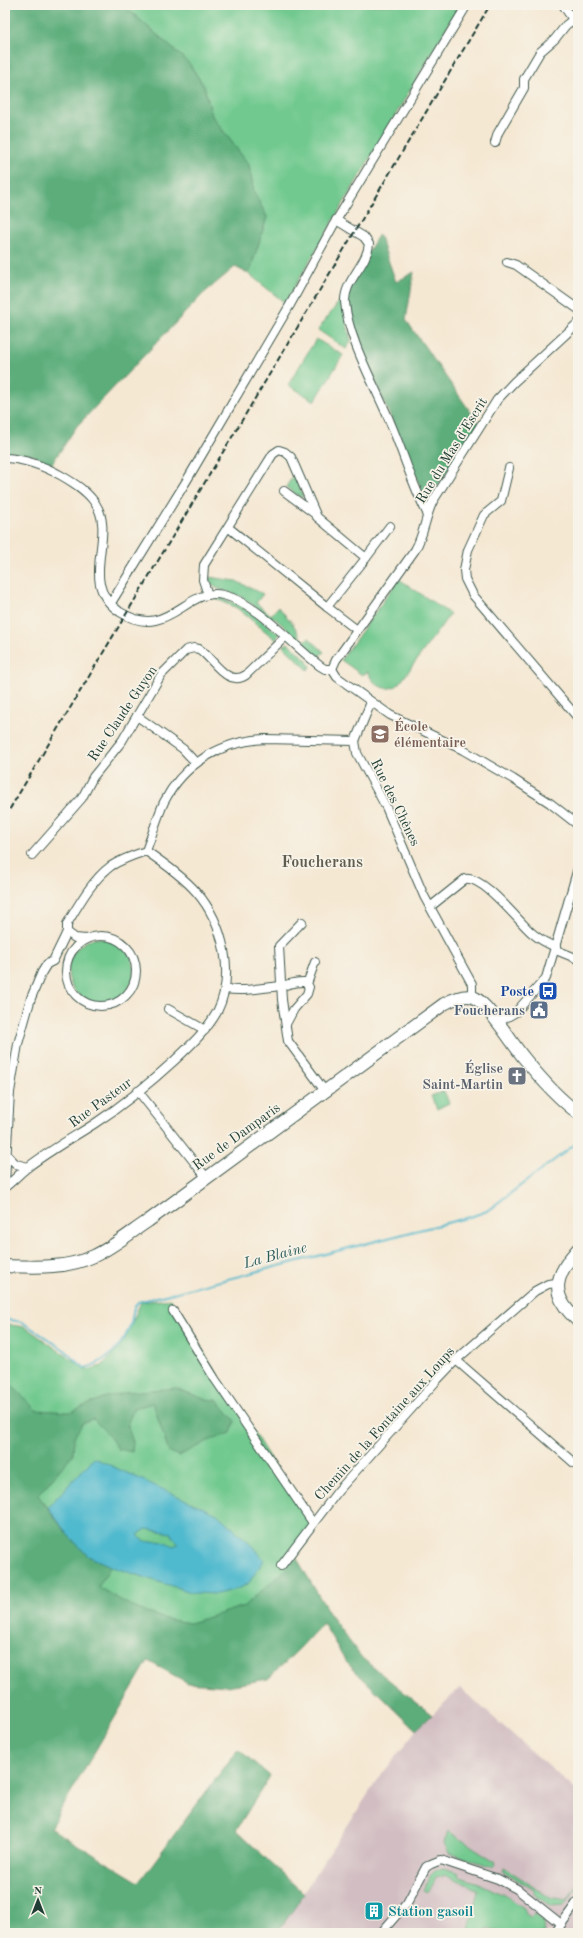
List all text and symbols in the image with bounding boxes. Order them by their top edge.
street label: Rue du Mas d'Escrit [414,395,490,506]
street label: Rue Claude Guyon [86,663,160,764]
place label: École élémentaire [394,717,466,750]
school or university icon: École élémentaire [369,723,391,745]
street label: Rue des Chênes [368,757,422,848]
district label: Foucherans [281,855,363,871]
bus stop icon: Poste [537,980,559,1002]
place label: Poste [500,985,534,999]
public building icon: Foucherans [528,999,550,1021]
place label: Foucherans [453,1004,525,1018]
place label: Église Saint-Martin [422,1059,503,1092]
church icon: Église Saint-Martin [506,1065,528,1087]
street label: Rue Pasteur [66,1075,135,1130]
street label: Rue de Damparis [190,1101,283,1173]
water label: La Blaine [241,1241,309,1272]
street label: Chemin de la Fontaine aux Loups [312,1344,457,1503]
north arrow [18,1880,58,1920]
text: N [34,1886,43,1897]
building icon: Station gasoil [363,1900,385,1922]
place label: Station gasoil [388,1905,473,1919]

